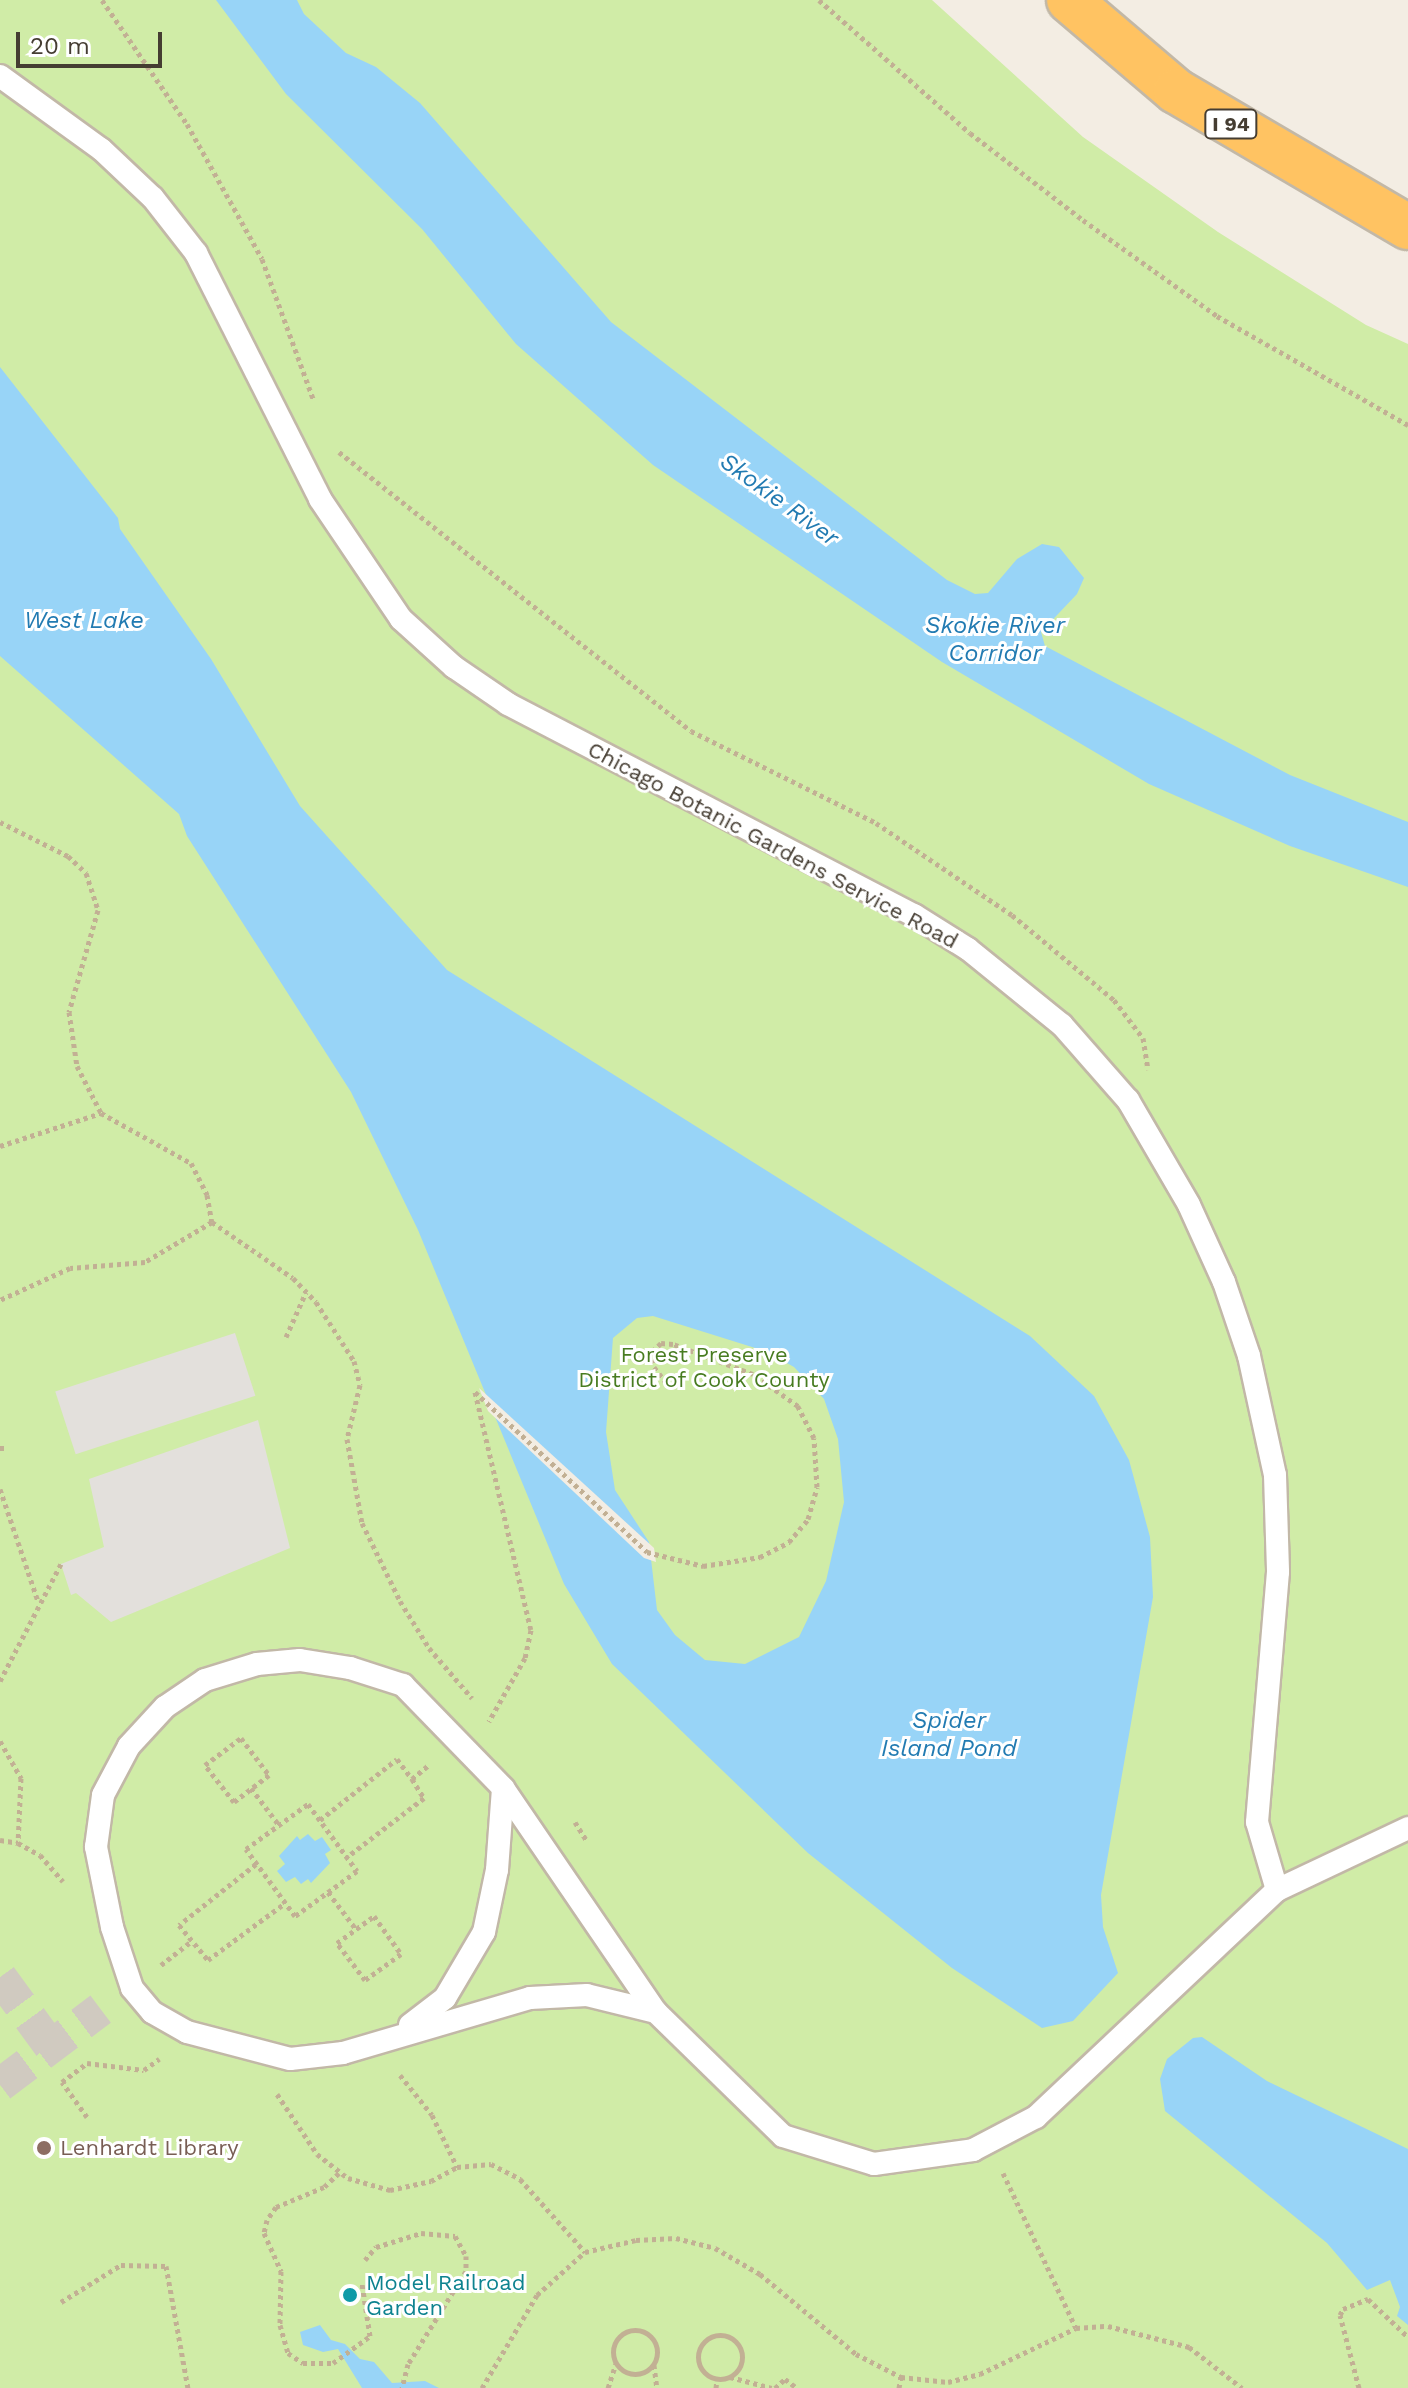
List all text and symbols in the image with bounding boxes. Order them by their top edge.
scale bar [20,16,166,66]
text: 20 m [30,32,90,60]
road number: I 94 [1203,108,1259,140]
water label: Skokie River [714,447,844,553]
water label: West Lake [24,607,144,635]
water label: Skokie River Corridor [925,612,1065,668]
street label: Chicago Botanic Gardens Service Road [583,736,963,954]
park label: Forest Preserve District of Cook County [578,1341,830,1392]
water label: Spider Island Pond [881,1707,1017,1763]
place label: Lenhardt Library [60,2135,239,2161]
marker: Lenhardt Library [35,2139,53,2157]
place label: Model Railroad Garden [366,2269,526,2320]
marker: Model Railroad Garden [341,2286,359,2304]

